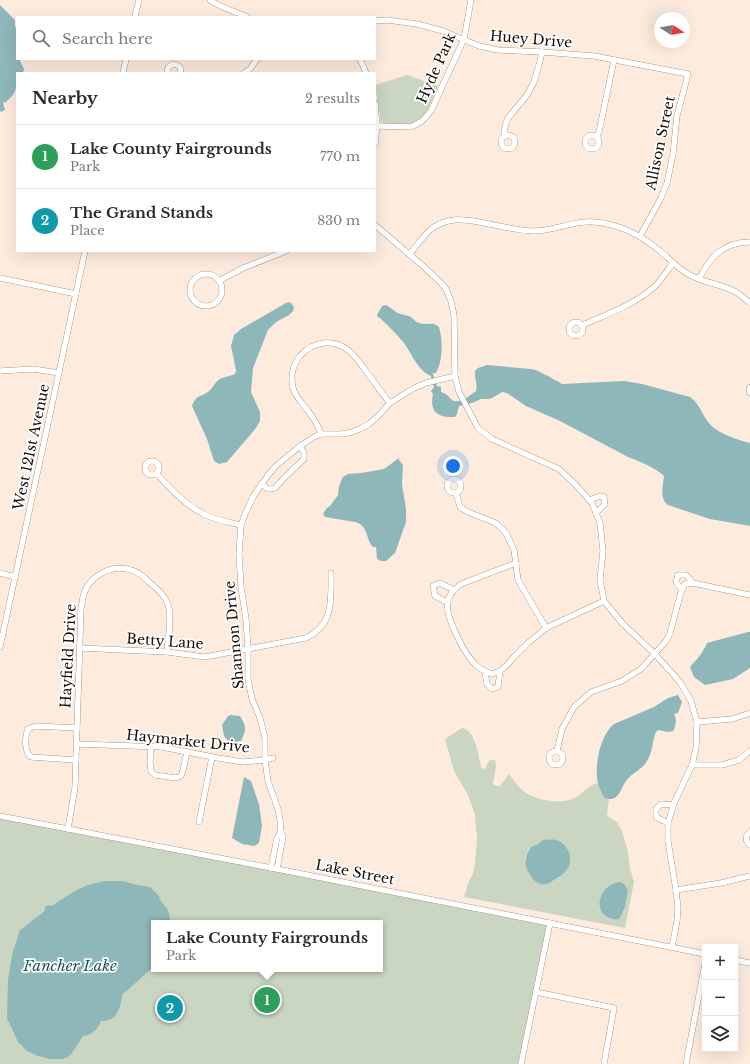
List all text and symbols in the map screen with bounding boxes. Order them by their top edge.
north arrow [654,12,690,48]
search box [16,16,376,60]
street label: Huey Drive [489,26,573,52]
icon: search [30,27,52,49]
text: Search here [62,29,153,48]
street label: Hyde Park [412,30,460,106]
text: Nearby [32,88,98,109]
text: 2 results [305,90,360,107]
street label: Allison Street [641,94,679,193]
text: Lake County Fairgrounds [70,139,272,158]
text: 1 [42,148,48,165]
text: 770 m [320,148,360,165]
text: Park [70,158,100,175]
text: The Grand Stands [70,203,213,222]
text: 2 [41,212,49,229]
text: 830 m [317,212,360,229]
text: Place [70,222,105,239]
street label: West 121st Avenue [9,382,53,513]
your location [443,456,463,476]
street label: Shannon Drive [220,580,248,690]
street label: Hayfield Drive [56,603,80,709]
street label: Betty Lane [126,629,204,653]
street label: Haymarket Drive [125,726,251,756]
street label: Lake Street [314,856,397,889]
popup [151,920,383,972]
text: Lake County Fairgrounds [166,928,368,947]
map controls [702,944,738,1052]
button: + [702,944,738,980]
text: Park [166,947,196,964]
water label: Fancher Lake [22,956,117,975]
button: − [702,980,738,1016]
pin: 1 [254,985,280,1015]
pin: 2 [157,993,183,1023]
button: layers [702,1016,738,1052]

